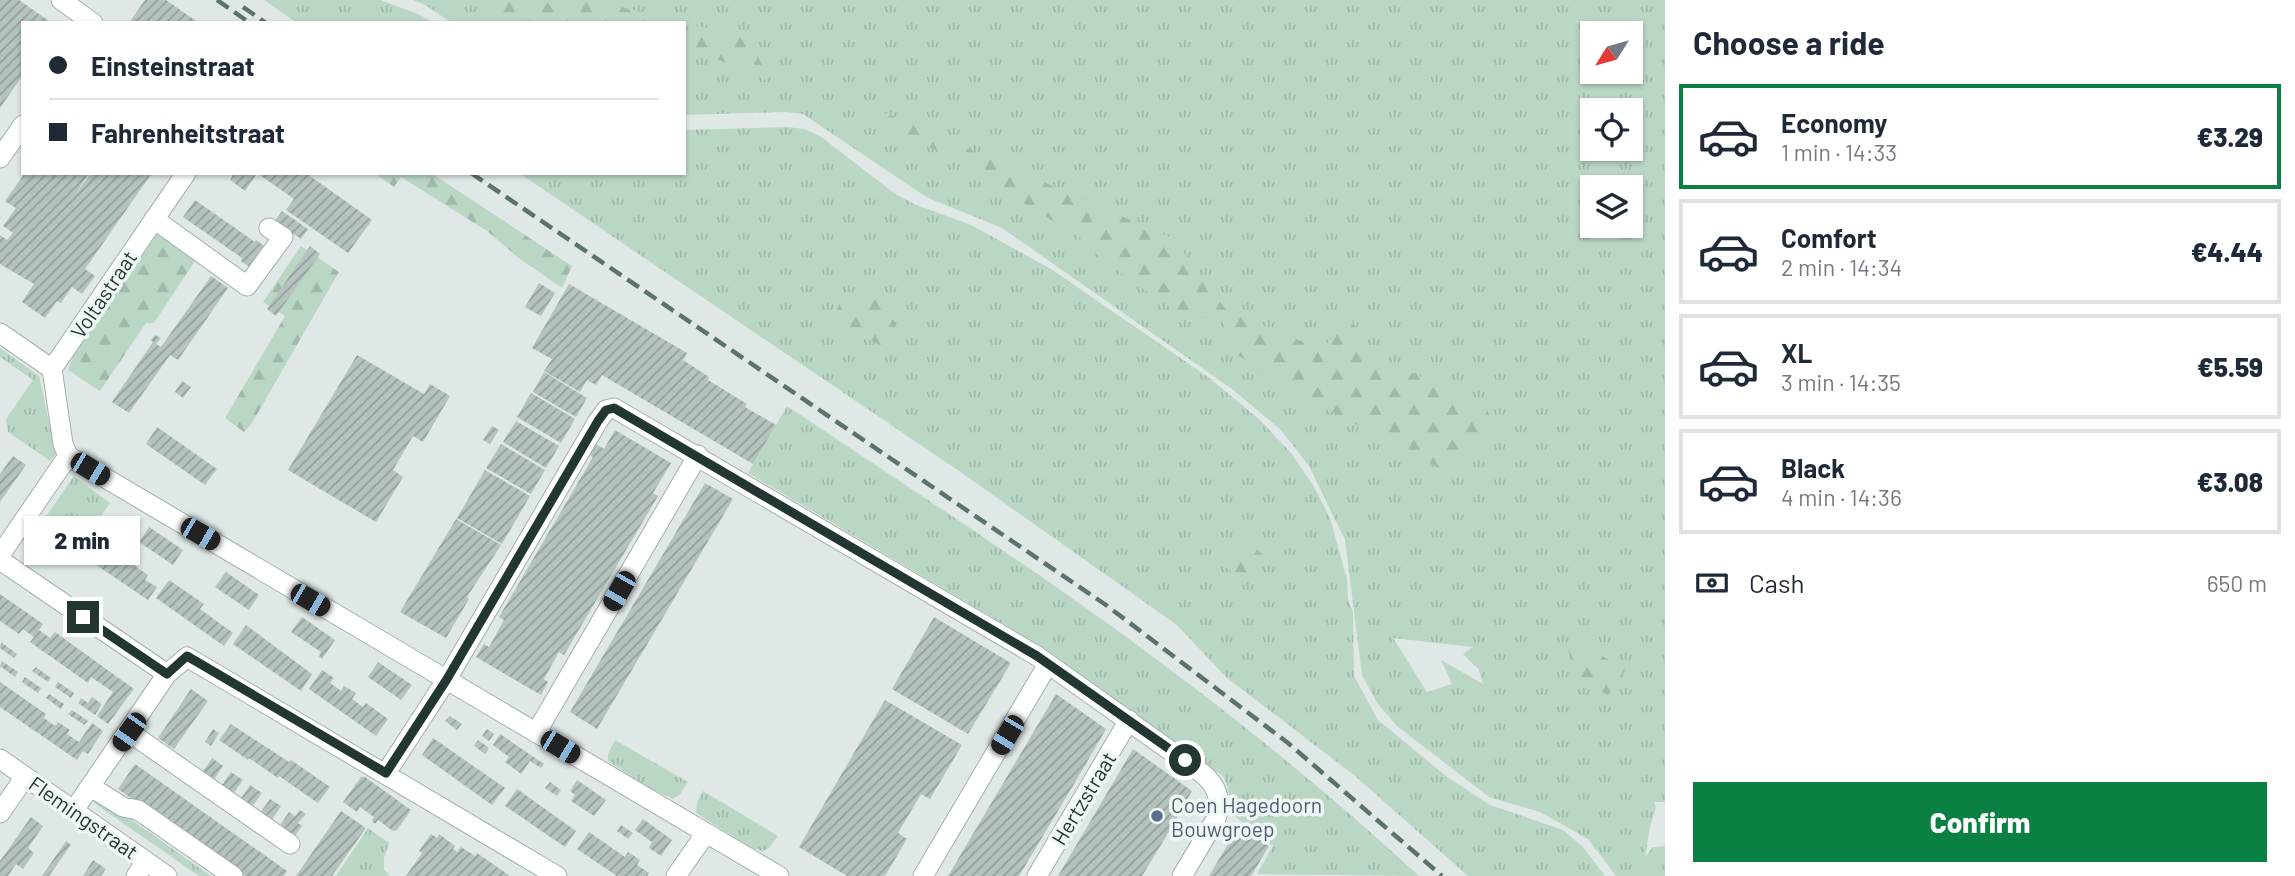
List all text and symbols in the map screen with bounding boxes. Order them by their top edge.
north arrow [1580,21,1643,84]
map controls [1580,21,1643,238]
text: Choose a ride [1693,23,1885,61]
text: Einsteinstraat [91,50,255,81]
button: locate [1580,98,1643,161]
icon: car [1697,105,1760,168]
text: Economy [1781,107,1887,138]
text: Fahrenheitstraat [91,117,285,148]
text: €3.29 [2197,121,2263,152]
text: 1 min · 14:33 [1781,138,1897,166]
button: layers [1580,175,1643,238]
icon: car [1697,220,1760,283]
text: Comfort [1781,222,1877,253]
text: €4.44 [2191,236,2263,267]
street label: Voltastraat [65,245,141,343]
text: 2 min · 14:34 [1781,253,1902,281]
icon: car [1697,335,1760,398]
text: XL [1781,337,1812,368]
text: €5.59 [2197,351,2263,382]
text: 3 min · 14:35 [1781,368,1901,396]
car [67,449,114,489]
icon: car [1697,450,1760,513]
text: Black [1781,452,1845,483]
text: €3.08 [2197,466,2263,497]
text: 4 min · 14:36 [1781,483,1902,511]
car [177,514,224,554]
callout: 2 min [25,516,141,564]
text: 2 min [54,526,110,554]
icon: cash [1693,564,1731,602]
text: Cash [1749,567,1804,598]
car [600,568,639,614]
text: 650 m [2207,569,2267,597]
car [287,580,334,620]
route end [67,601,99,633]
car [109,709,150,755]
car [988,712,1027,758]
car [537,727,584,767]
route start [1169,744,1201,776]
street label: Hertzstraat [1045,747,1121,849]
street label: Flemingstraat [25,770,143,864]
button: Confirm [1693,782,2267,862]
place label: Coen Hagedoorn Bouwgroep [1171,792,1322,841]
marker: Coen Hagedoorn Bouwgroep [1149,808,1165,824]

